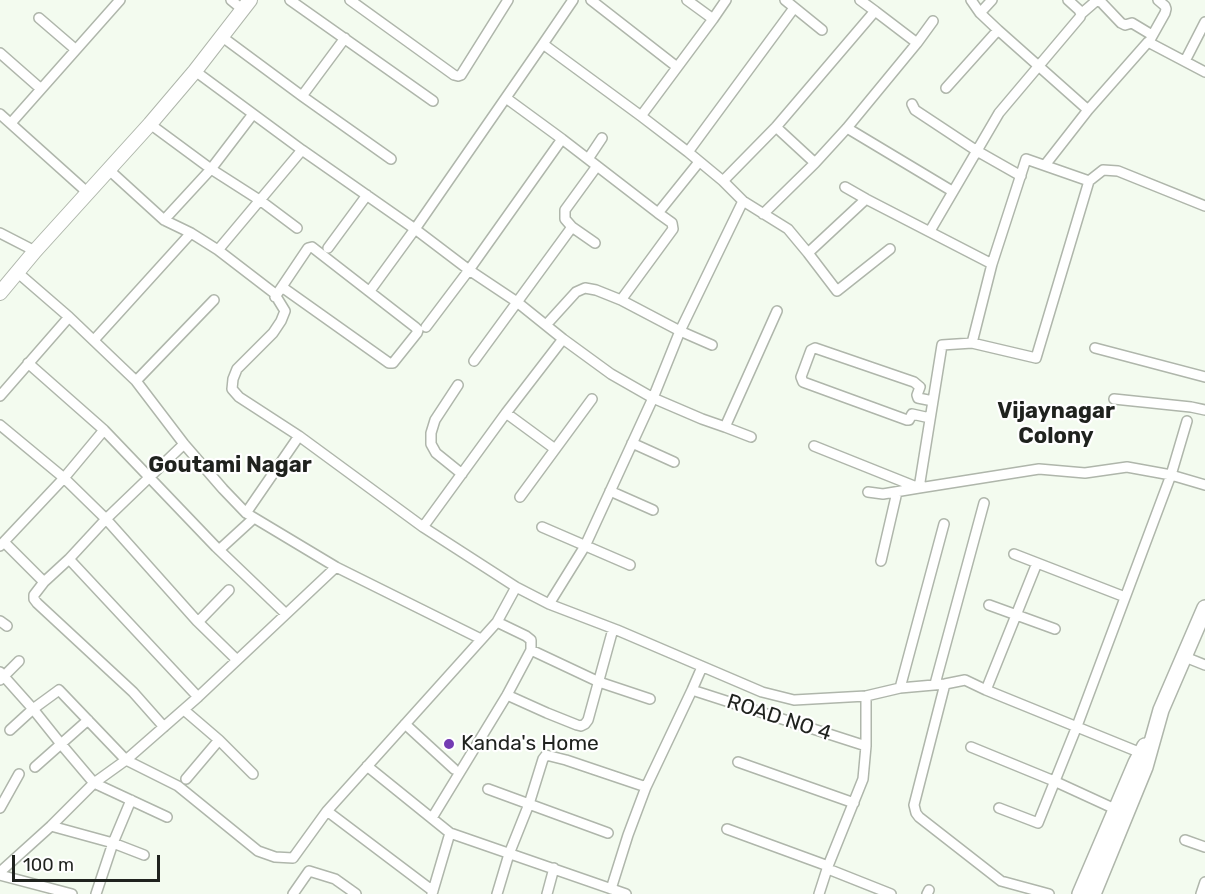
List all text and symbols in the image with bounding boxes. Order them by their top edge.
district label: Vijaynagar Colony [997,399,1115,451]
district label: Goutami Nagar [148,453,312,479]
street label: ROAD NO 4 [724,689,834,747]
place label: Kanda's Home [461,731,599,757]
marker: Kanda's Home [442,737,456,751]
scale bar [15,843,164,881]
text: 100 m [23,854,74,876]

